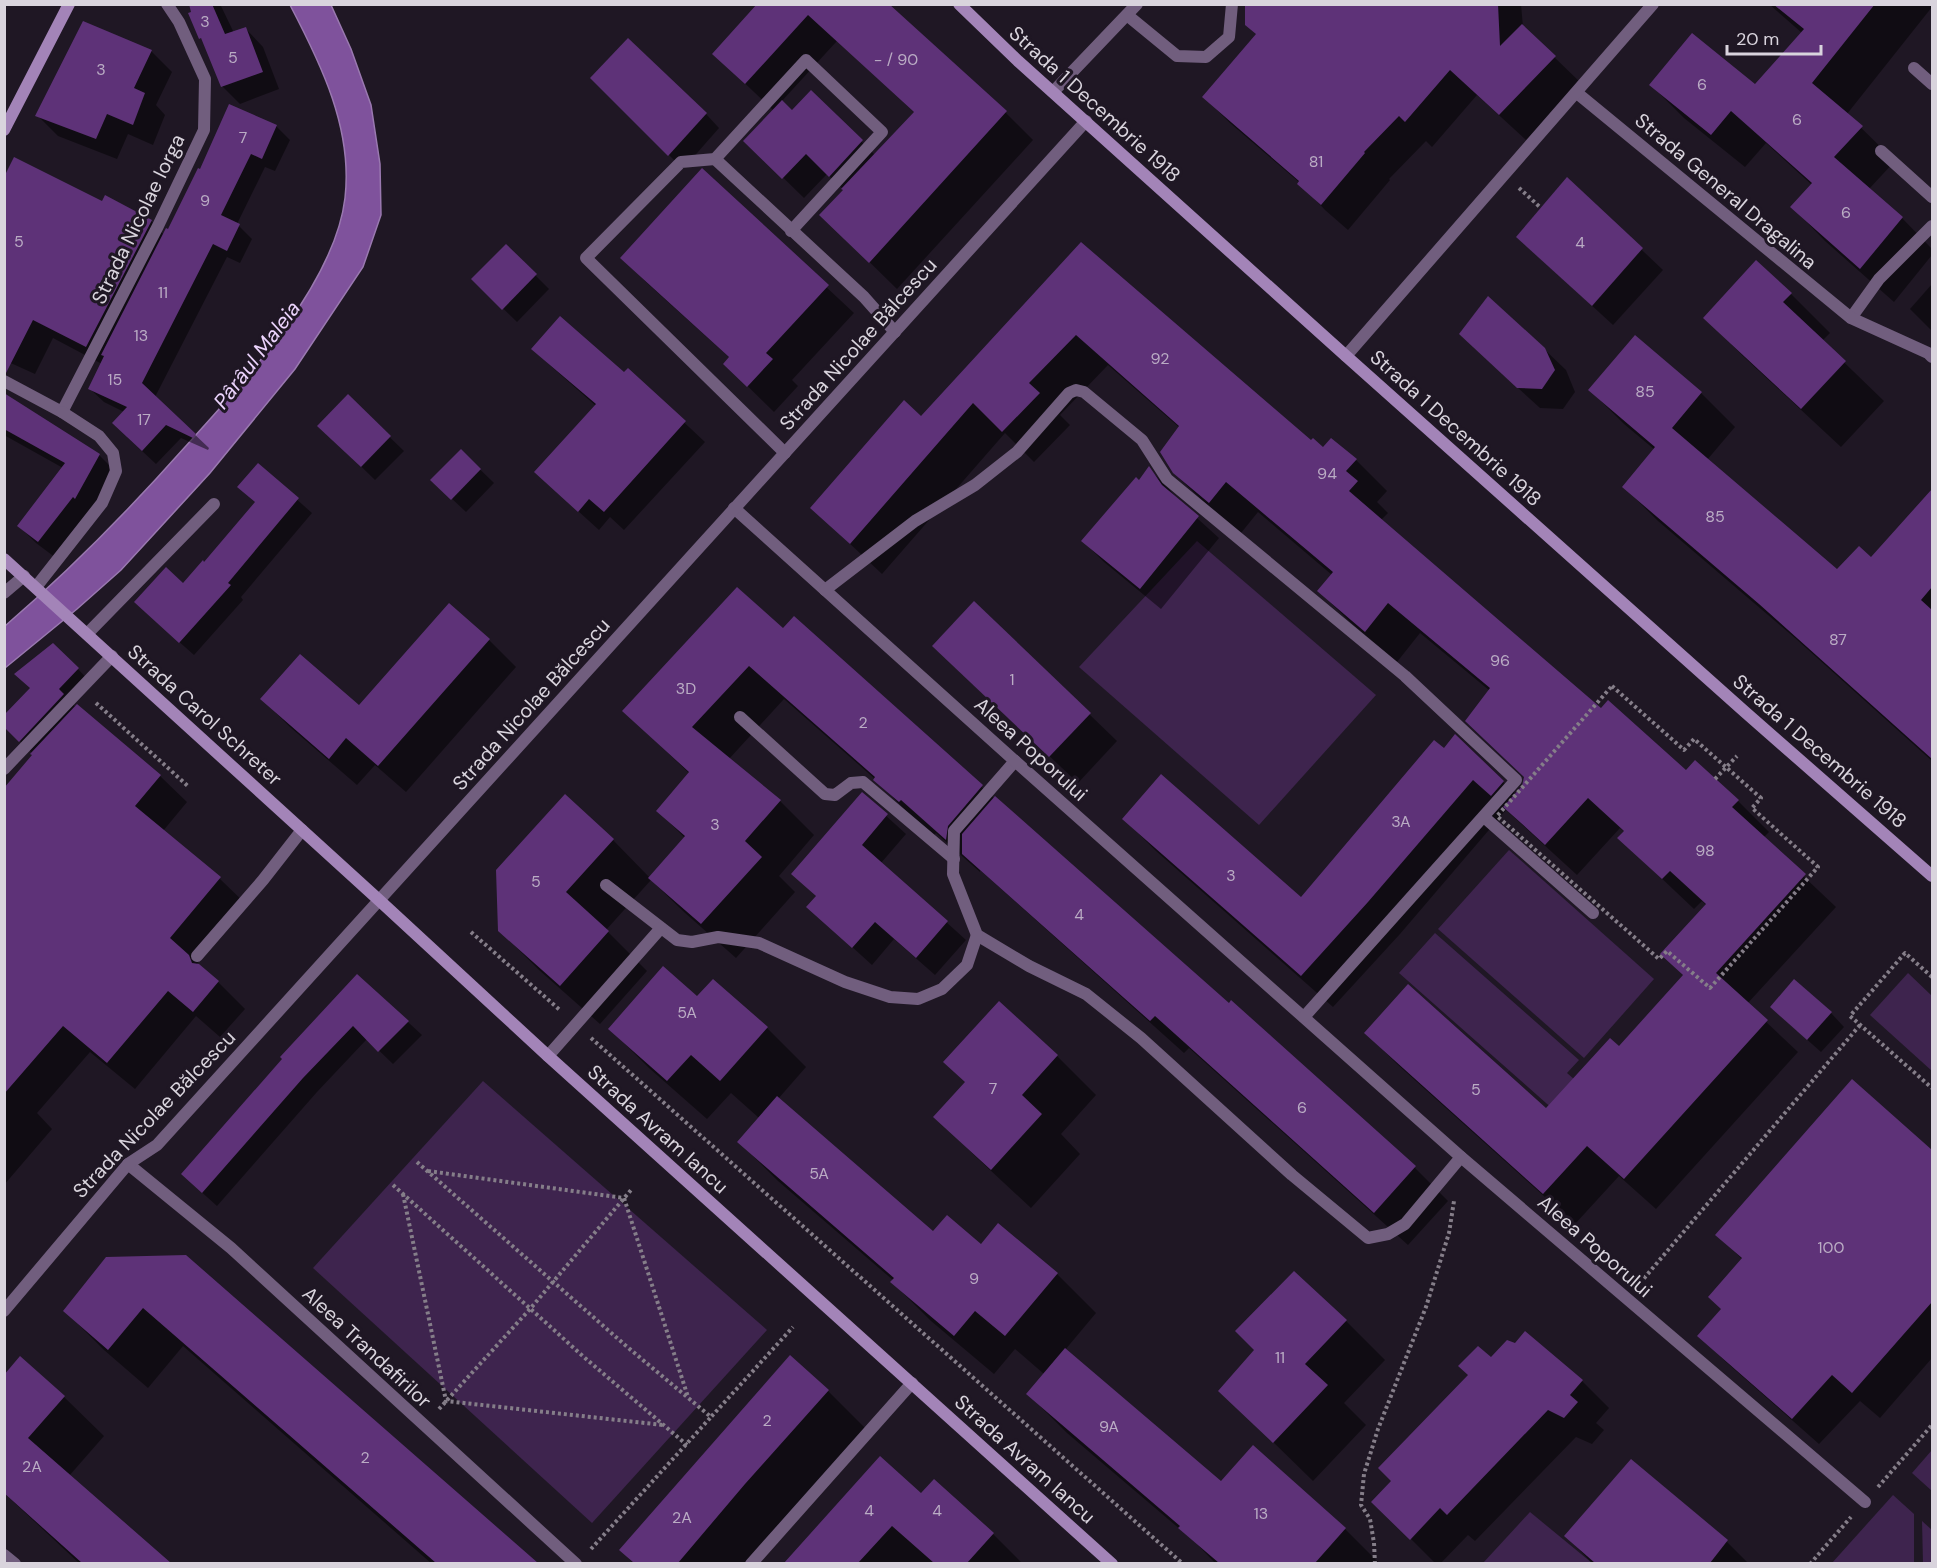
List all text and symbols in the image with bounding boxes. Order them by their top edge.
house number: 3 [200,11,210,32]
scale bar [1727,18,1822,56]
street label: Strada 1 Decembrie 1918 [1004,20,1186,188]
text: 20 m [1736,27,1779,51]
house number: 5 [228,47,238,68]
house number: - / 90 [874,49,918,70]
house number: 3 [96,59,106,80]
house number: 6 [1697,74,1707,95]
street label: Strada General Dragalina [1630,107,1822,275]
house number: 6 [1792,109,1802,130]
house number: 7 [239,127,247,148]
street label: Strada Nicolae Iorga [86,130,190,308]
house number: 81 [1309,151,1323,172]
house number: 9 [200,190,210,211]
house number: 6 [1841,202,1851,223]
house number: 5 [14,231,24,252]
house number: 4 [1575,232,1585,253]
street label: Strada Nicolae Bălcescu [774,252,942,436]
house number: 11 [158,282,168,303]
water label: Pârâul Maleia [207,295,307,415]
house number: 13 [134,325,148,346]
street label: Strada 1 Decembrie 1918 [1365,344,1547,512]
house number: 92 [1151,348,1170,369]
house number: 15 [108,369,122,390]
house number: 85 [1635,381,1655,402]
house number: 17 [137,409,151,430]
house number: 94 [1317,463,1337,484]
house number: 85 [1705,506,1725,527]
street label: Strada Nicolae Bălcescu [447,612,615,796]
house number: 87 [1829,629,1847,650]
street label: Strada Carol Schreter [122,639,288,791]
house number: 96 [1490,650,1510,671]
street label: Strada 1 Decembrie 1918 [1728,668,1912,834]
house number: 1 [1010,669,1015,690]
house number: 3D [676,678,696,699]
street label: Aleea Poporului [969,691,1093,807]
house number: 2 [858,712,868,733]
house number: 3A [1391,811,1411,832]
house number: 3 [710,814,720,835]
house number: 98 [1695,840,1715,861]
house number: 3 [1226,865,1236,886]
house number: 5 [531,871,541,892]
house number: 4 [1074,904,1084,925]
house number: 5A [677,1002,697,1023]
street label: Strada Nicolae Bălcescu [67,1025,241,1203]
street label: Strada Avram Iancu [582,1059,734,1199]
house number: 7 [989,1078,997,1099]
house number: 5 [1471,1079,1481,1100]
house number: 6 [1297,1097,1307,1118]
house number: 5A [809,1163,829,1184]
street label: Aleea Poporului [1532,1189,1658,1303]
house number: 100 [1818,1237,1844,1258]
house number: 9 [969,1268,979,1289]
street label: Aleea Trandafirilor [297,1281,437,1413]
house number: 11 [1275,1347,1285,1368]
street label: Strada Avram Iancu [949,1389,1101,1529]
house number: 2 [762,1410,772,1431]
house number: 9A [1099,1416,1119,1437]
house number: 2 [360,1447,370,1468]
house number: 2A [22,1456,42,1477]
house number: 4 [864,1500,874,1521]
house number: 4 [932,1500,942,1521]
house number: 13 [1254,1503,1268,1524]
house number: 2A [672,1507,692,1528]

